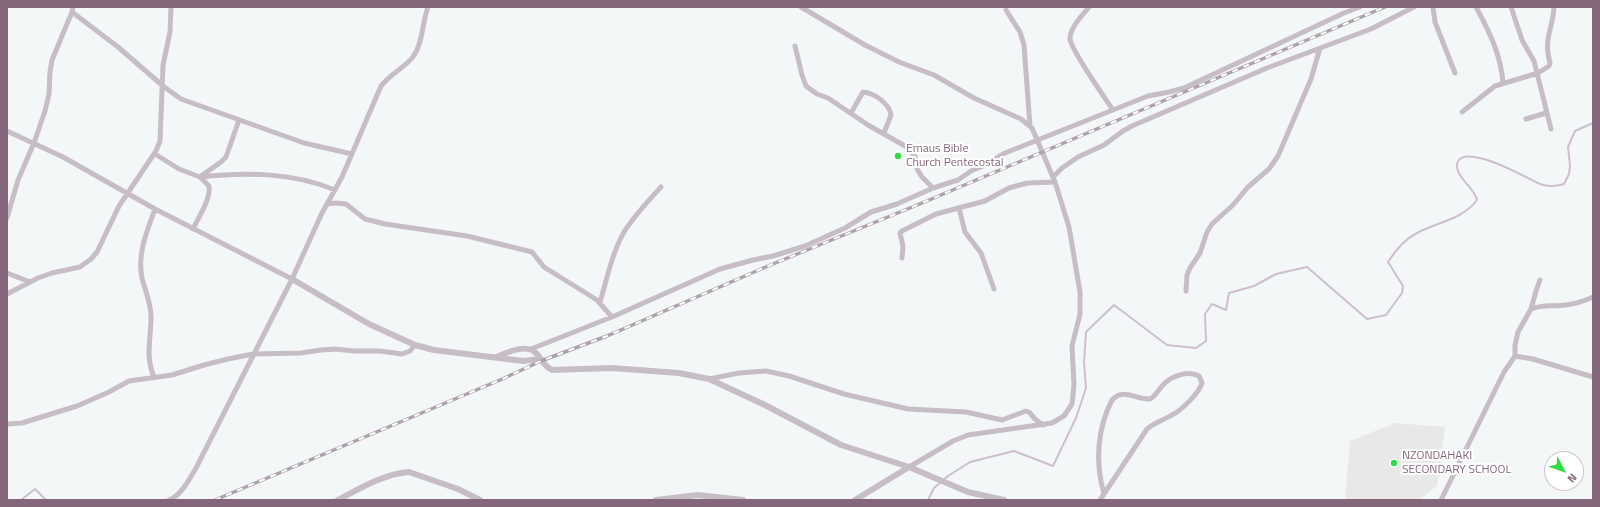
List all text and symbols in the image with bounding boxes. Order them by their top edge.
place label: Emaus Bible Church Pentecostal [906,142,1004,170]
marker: Emaus Bible Church Pentecostal [893,151,903,161]
place label: NZONDAHAKI SECONDARY SCHOOL [1402,449,1511,477]
north arrow [1544,451,1584,491]
marker: NZONDAHAKI SECONDARY SCHOOL [1389,458,1399,468]
text: N [1564,470,1581,486]

